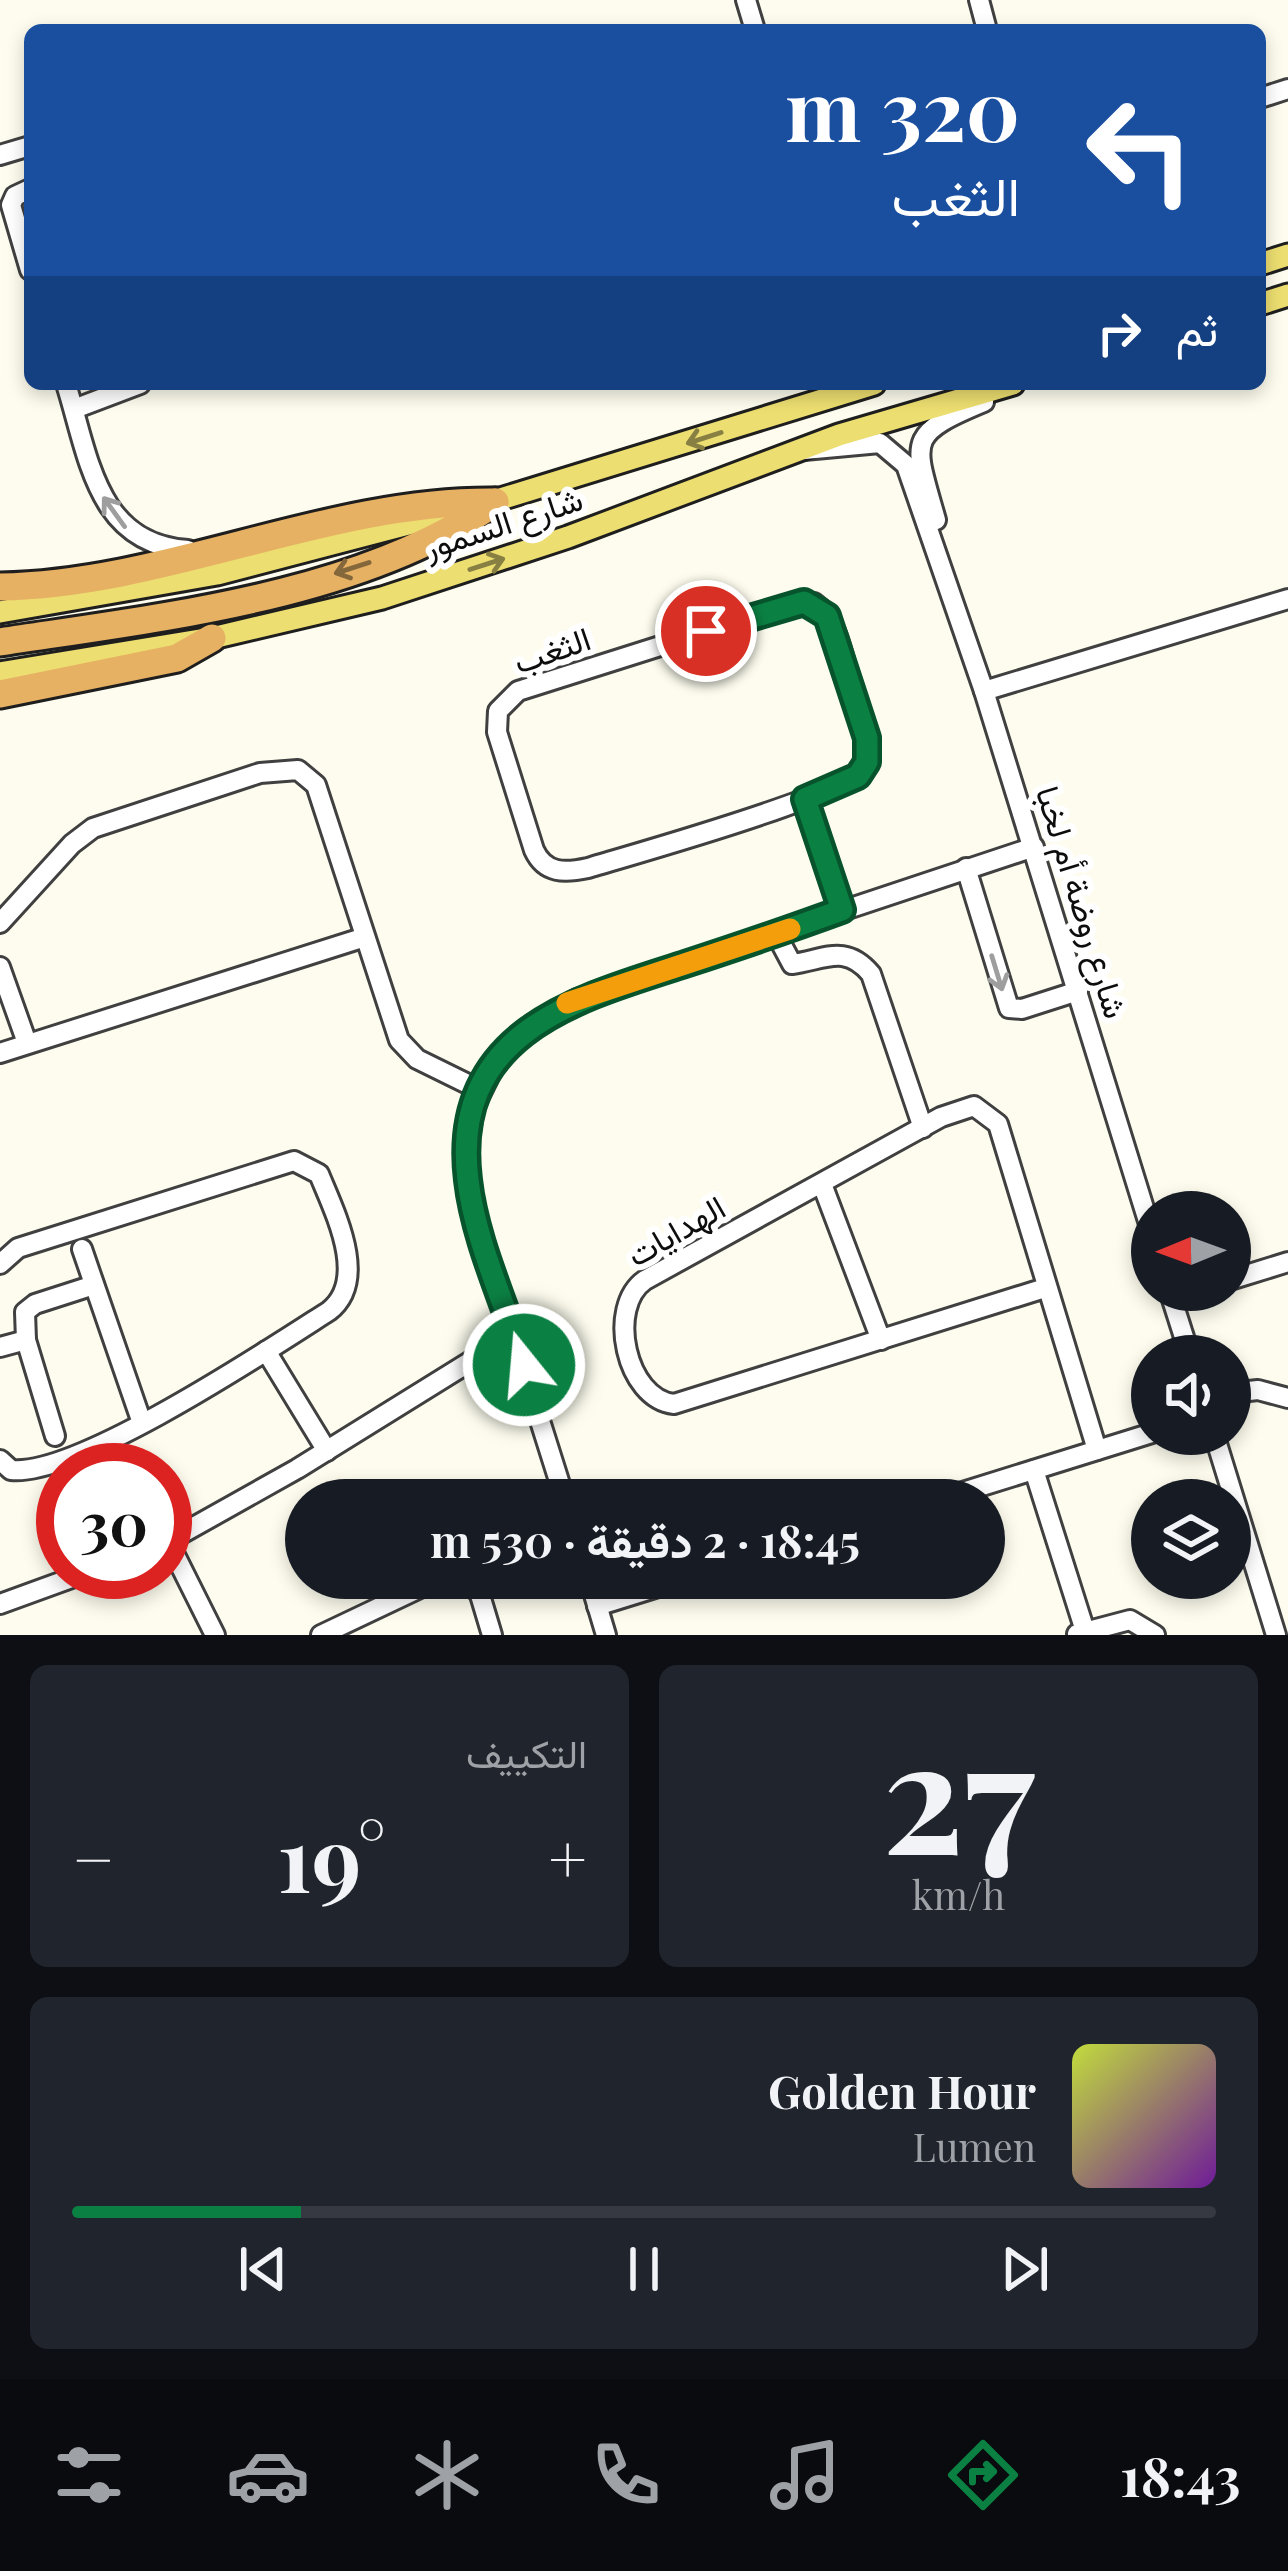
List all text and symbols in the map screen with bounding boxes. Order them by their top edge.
text: 320 m [785,51,1020,163]
icon: left [1062,72,1218,228]
text: الثغب [891,158,1020,230]
text: ثم [1176,297,1218,357]
icon: right [1086,300,1152,366]
one-way arrow [686,429,724,451]
street label: شارع السمور [416,475,588,571]
one-way arrow [102,496,127,529]
one-way arrow [467,551,505,573]
one-way arrow [334,558,372,580]
pin [655,580,757,682]
icon: arrive [673,598,739,664]
street label: الثغب [507,615,596,682]
street label: شارع روضة أم لخبا [1025,780,1140,1024]
one-way arrow [987,953,1009,991]
street label: الهدايات [618,1184,733,1276]
north arrow [1131,1191,1251,1311]
map controls [1131,1191,1251,1599]
position arrow [461,1302,587,1428]
button: sound [1131,1335,1251,1455]
speed limit sign: 30 [36,1443,192,1599]
button: layers [1131,1479,1251,1599]
text: 18:45 · 2 دقيقة · 530 m [430,1509,860,1569]
text: 27 [882,1686,1035,1894]
text: التكييف [466,1726,587,1778]
text: 19° [277,1796,386,1916]
text: − [72,1813,115,1901]
text: + [548,1813,587,1901]
text: km/h [912,1868,1005,1920]
text: Golden Hour [768,2060,1036,2120]
text: Lumen [913,2120,1036,2172]
icon: previous [230,2236,296,2302]
icon: pause [611,2236,677,2302]
icon: next [992,2236,1058,2302]
icon: filters [47,2433,131,2517]
icon: car [226,2433,310,2517]
icon: climate [405,2433,489,2517]
icon: phone [584,2433,668,2517]
icon: music [763,2433,847,2517]
icon: directions [941,2433,1025,2517]
text: 18:43 [1120,2439,1241,2511]

